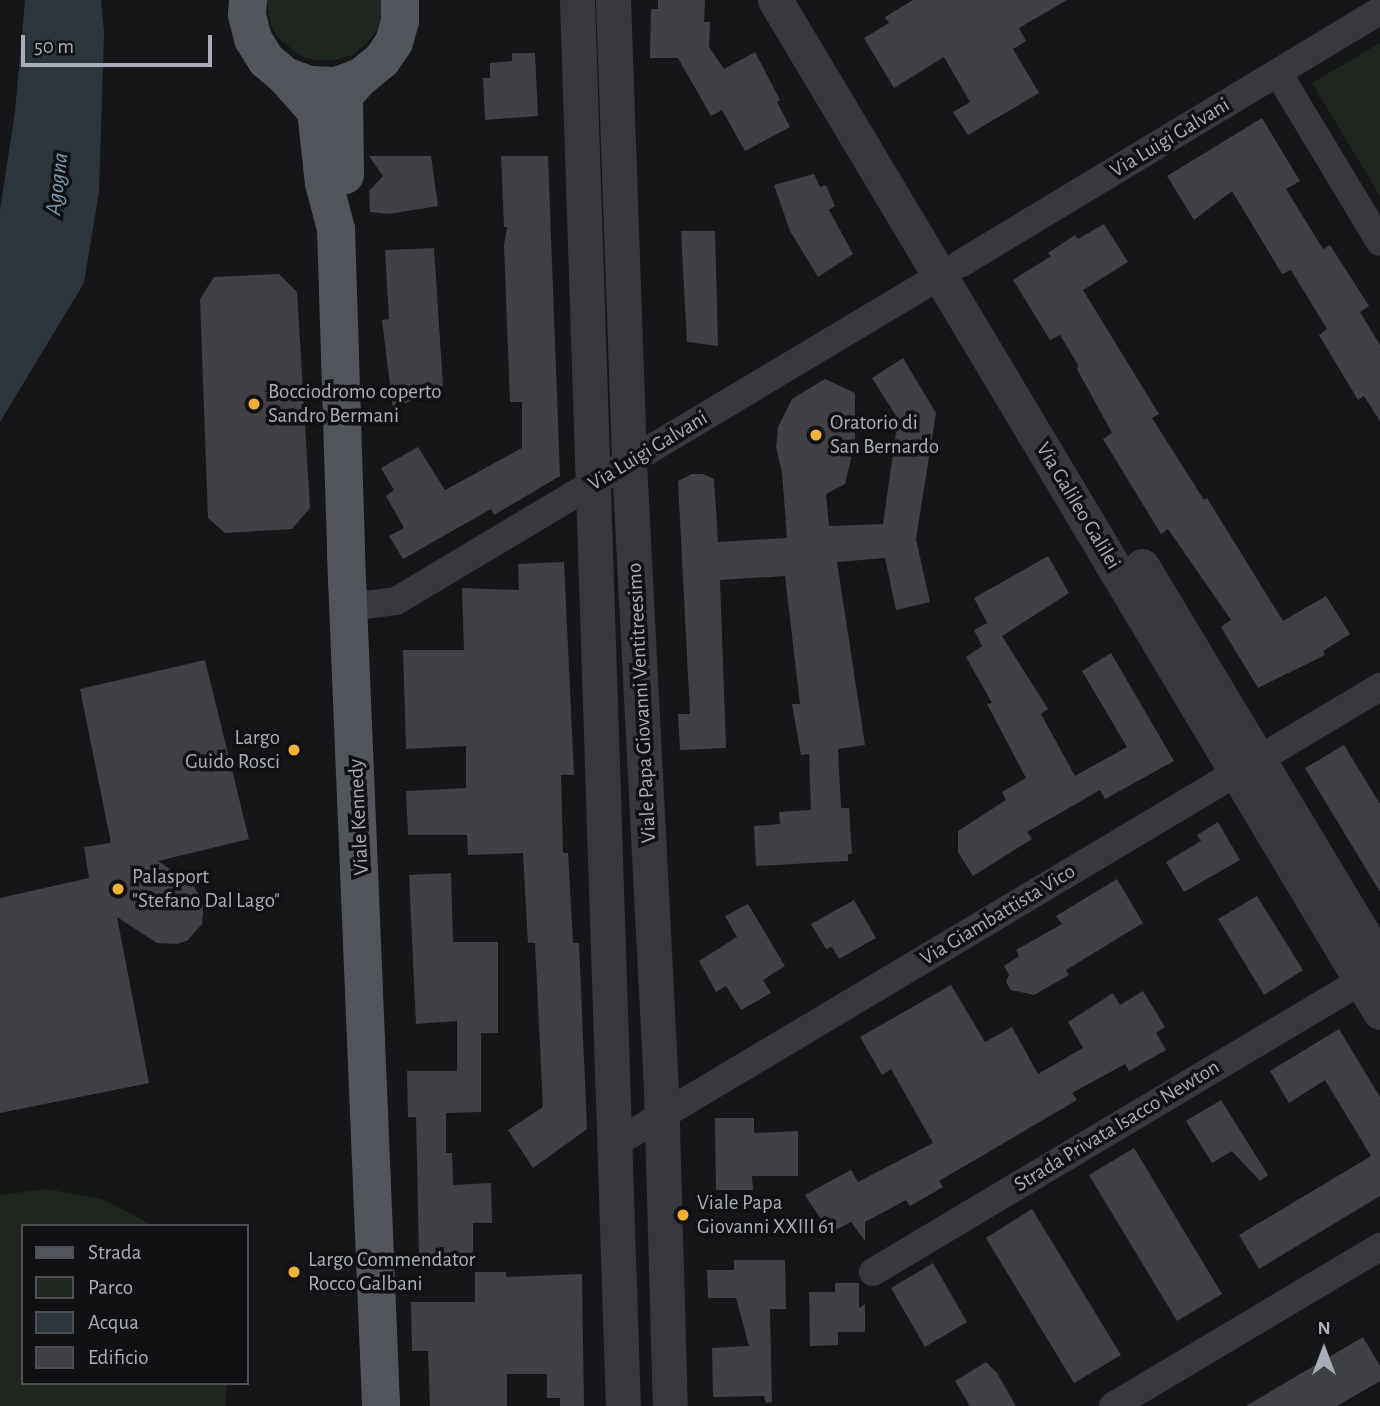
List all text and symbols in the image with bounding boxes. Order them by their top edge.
scale bar [24,21,215,65]
text: 50 m [34,36,74,57]
street label: Via Luigi Galvani [1106,93,1234,183]
water label: Agogna [40,151,76,217]
place label: Bocciodromo coperto Sandro Bermani [268,379,442,429]
marker: Bocciodromo coperto Sandro Bermani [246,396,262,412]
street label: Via Luigi Galvani [584,406,712,496]
place label: Oratorio di San Bernardo [830,410,939,460]
marker: Oratorio di San Bernardo [808,427,824,443]
street label: Via Galileo Galilei [1030,438,1126,574]
street label: Viale Papa Giovanni Ventitreesimo [622,562,662,844]
place label: Largo Guido Rosci [185,725,280,775]
marker: Largo Guido Rosci [286,742,302,758]
street label: Viale Kennedy [343,758,375,876]
street label: Via Giambattista Vico [916,859,1080,971]
place label: Palasport "Stefano Dal Lago" [132,864,280,914]
marker: Palasport "Stefano Dal Lago" [110,881,126,897]
street label: Strada Privata Isacco Newton [1010,1055,1224,1197]
place label: Viale Papa Giovanni XXIII 61 [697,1190,835,1240]
marker: Viale Papa Giovanni XXIII 61 [675,1207,691,1223]
legend [21,1224,248,1385]
text: Strada [88,1242,141,1263]
place label: Largo Commendator Rocco Galbani [308,1247,475,1297]
marker: Largo Commendator Rocco Galbani [286,1264,302,1280]
text: Parco [88,1277,133,1298]
text: Acqua [88,1312,139,1333]
north arrow [1289,1315,1359,1385]
text: N [1317,1319,1331,1338]
text: Edificio [88,1347,149,1368]

